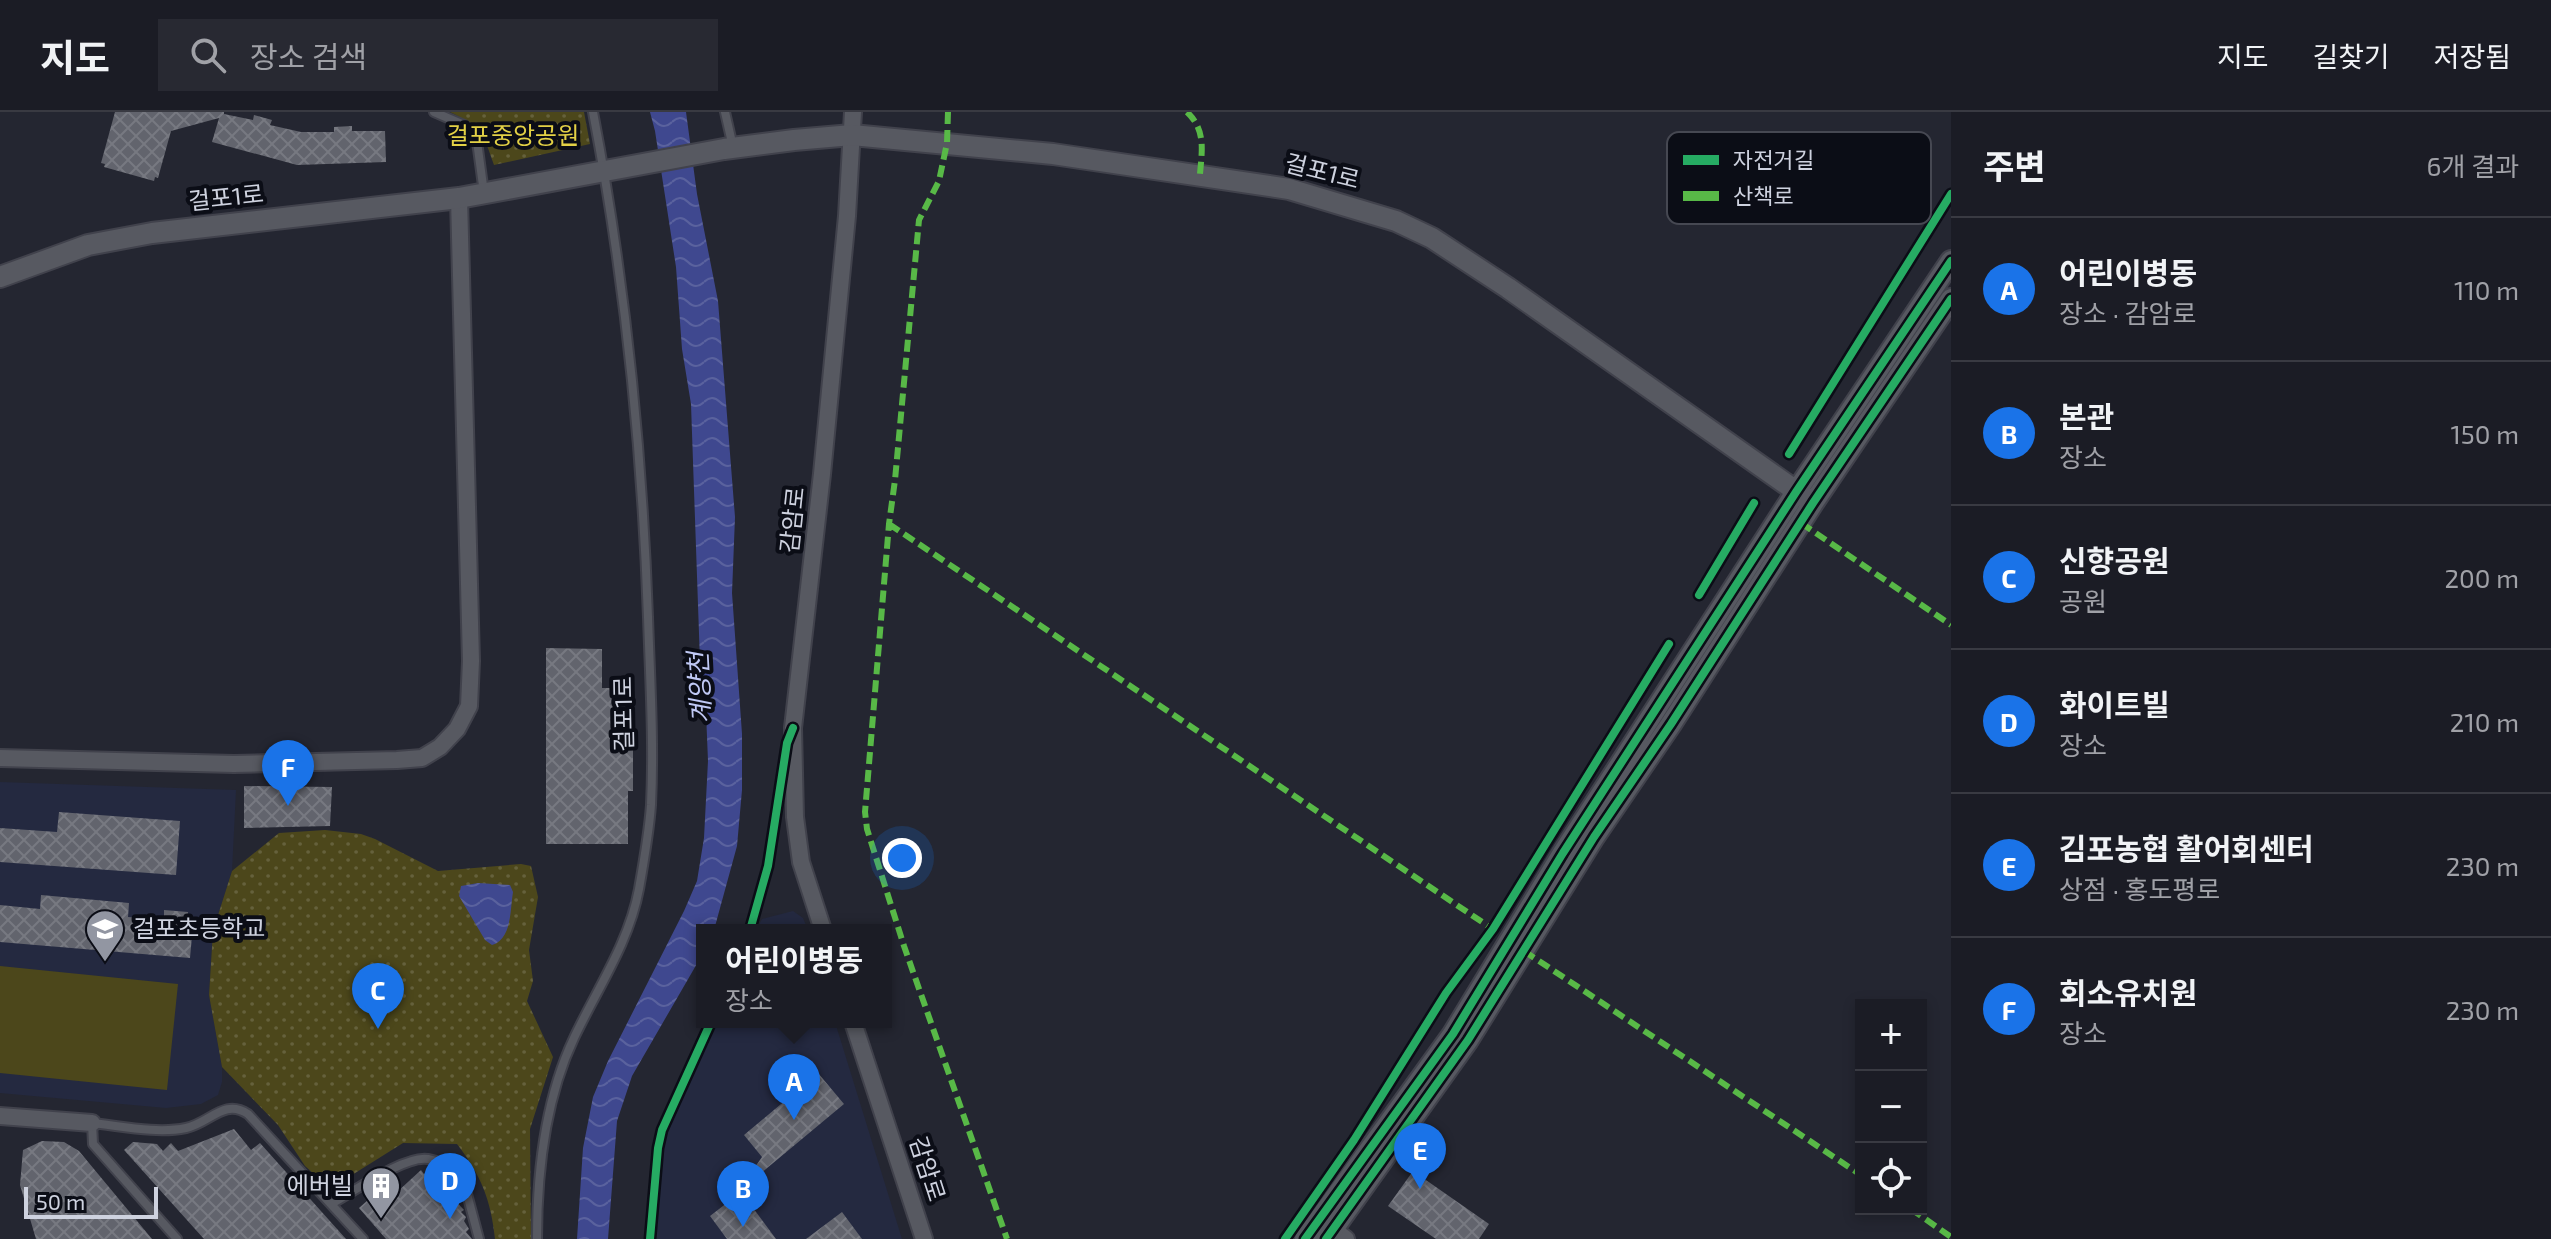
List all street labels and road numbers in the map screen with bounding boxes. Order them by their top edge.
street label: 걸포1로 [1282,147,1363,194]
street label: 걸포1로 [187,178,265,215]
street label: 감암로 [774,485,809,554]
street label: 걸포1로 [607,676,638,752]
street label: 감암로 [904,1133,952,1205]

